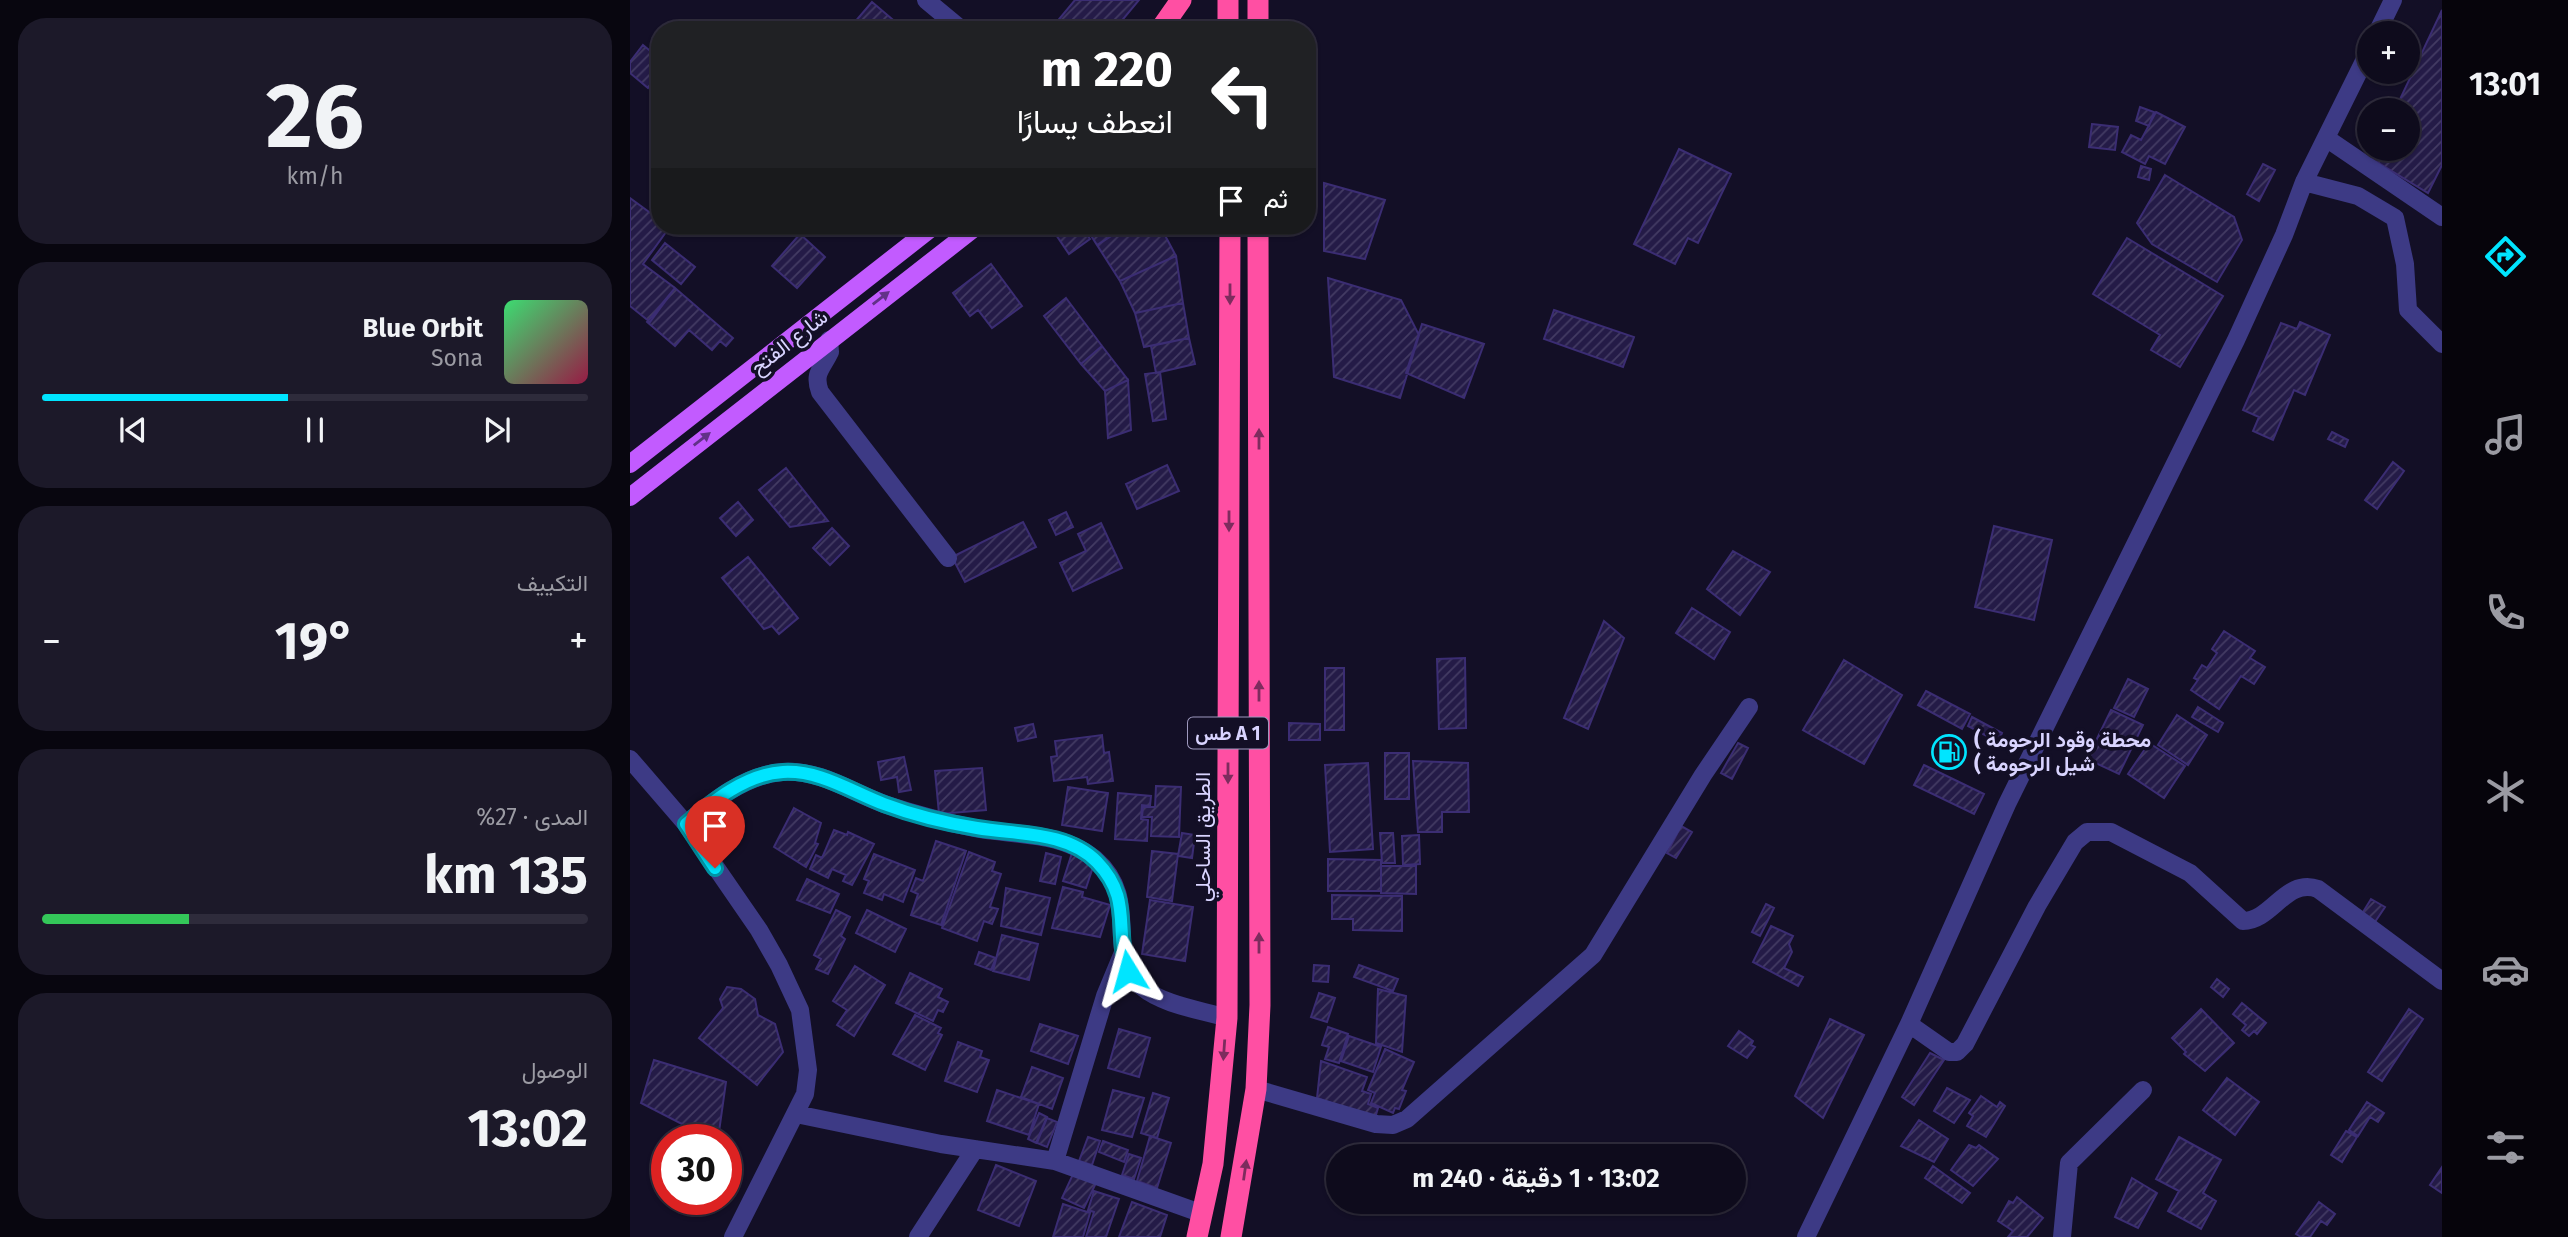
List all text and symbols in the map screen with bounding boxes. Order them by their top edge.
map controls [2357,21,2420,161]
button: + [2357,21,2420,84]
text: 220 m [1041,40,1173,99]
icon: left [1197,49,1288,140]
text: 26 [266,62,364,171]
text: 13:01 [2469,65,2541,103]
button: − [2357,98,2420,161]
text: انعطف يسارًا [1017,103,1173,141]
text: km/h [287,162,343,190]
icon: arrive [1212,182,1250,220]
text: ثم [1264,184,1288,215]
icon: directions [2481,232,2530,281]
one-way arrow [1224,283,1236,305]
one-way arrow [872,292,890,306]
street label: شارع الفتح [745,304,834,381]
text: Blue Orbit [363,313,483,344]
text: Sona [431,344,483,372]
icon: music [2481,410,2530,459]
icon: previous [114,411,152,449]
icon: pause [296,411,334,449]
icon: next [478,411,516,449]
one-way arrow [1253,428,1265,450]
one-way arrow [693,432,711,447]
one-way arrow [1223,511,1235,533]
text: التكييف [517,569,588,597]
icon: phone [2481,588,2530,637]
text: 19° [275,610,355,673]
text: − [42,618,61,664]
text: + [569,618,588,664]
one-way arrow [1253,680,1265,702]
road number: طس A 1 [1188,718,1268,748]
place label: ( محطة وقود الرحومة ( شيل الرحومة [1974,727,2151,777]
fuel station icon: ( محطة وقود الرحومة ( شيل الرحومة [1930,733,1968,771]
one-way arrow [1222,763,1234,785]
icon: climate [2481,767,2530,816]
street label: الطريق الساحلي [1190,772,1220,902]
pin [685,796,745,868]
text: المدى · 27% [476,803,588,831]
icon: arrive [696,807,734,845]
text: 135 km [424,844,588,907]
one-way arrow [1253,932,1265,954]
position arrow [1091,934,1165,1008]
icon: car [2481,945,2530,994]
one-way arrow [1218,1039,1229,1061]
text: الوصول [522,1056,588,1084]
text: 13:02 [468,1097,588,1160]
icon: filters [2481,1123,2530,1172]
speed limit sign: 30 [651,1124,742,1215]
one-way arrow [1239,1159,1250,1181]
text: 13:02 · 1 دقيقة · 240 m [1412,1163,1660,1194]

